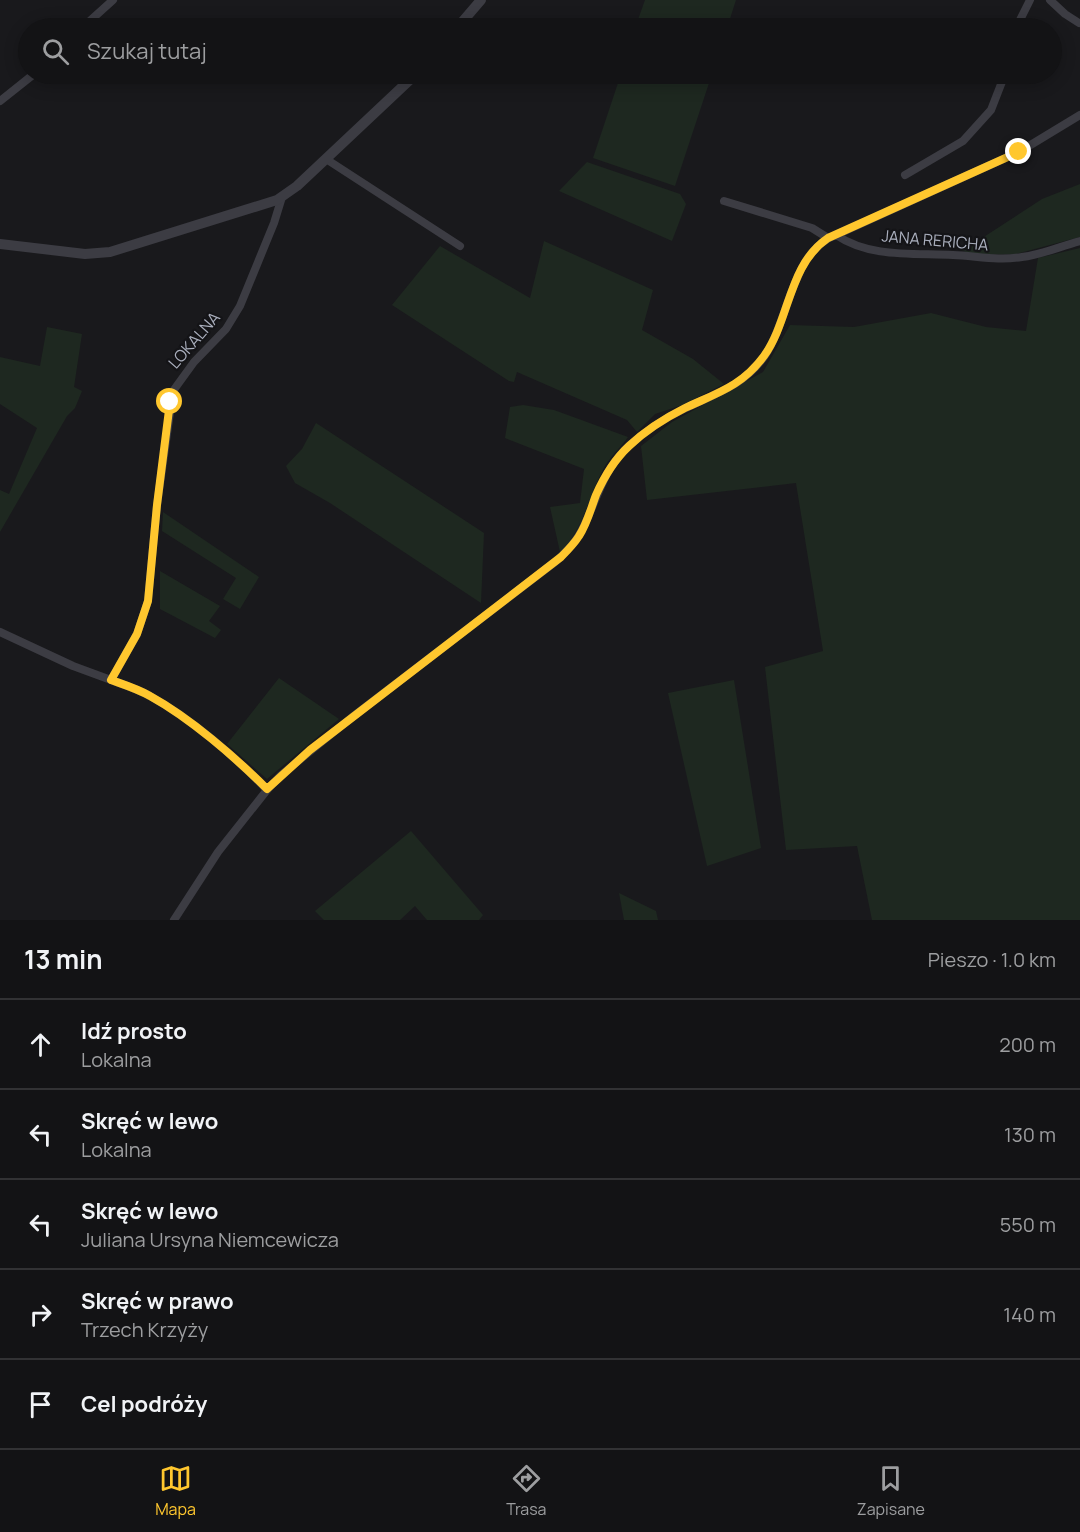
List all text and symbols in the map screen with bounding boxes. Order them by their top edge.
search box [18,18,1062,84]
icon: search [39,35,72,68]
text: Szukaj tutaj [87,36,207,66]
route end [1005,138,1031,164]
street label: JANA RERICHA [881,224,989,256]
street label: LOKALNA [163,307,225,373]
route start [156,388,182,414]
text: 13 min [24,941,103,977]
text: Pieszo · 1.0 km [928,946,1056,973]
text: Idź prosto [81,1016,187,1046]
icon: ahead [24,1028,57,1061]
text: 200 m [999,1031,1056,1058]
text: Lokalna [81,1046,152,1073]
text: Skręć w lewo [81,1106,218,1136]
icon: left [24,1118,57,1151]
text: 130 m [1004,1121,1056,1148]
text: Lokalna [81,1136,152,1163]
text: Skręć w lewo [81,1196,218,1226]
icon: left [24,1208,57,1241]
text: 550 m [1000,1211,1056,1238]
text: Juliana Ursyna Niemcewicza [81,1226,339,1253]
text: Skręć w prawo [81,1286,234,1316]
icon: right [24,1298,57,1331]
text: 140 m [1003,1301,1056,1328]
text: Trzech Krzyży [81,1316,208,1343]
icon: arrive [24,1388,57,1421]
text: Cel podróży [81,1389,207,1419]
tab: Mapa [155,1462,196,1520]
tab: Trasa [506,1462,547,1520]
tab: Zapisane [857,1462,925,1520]

